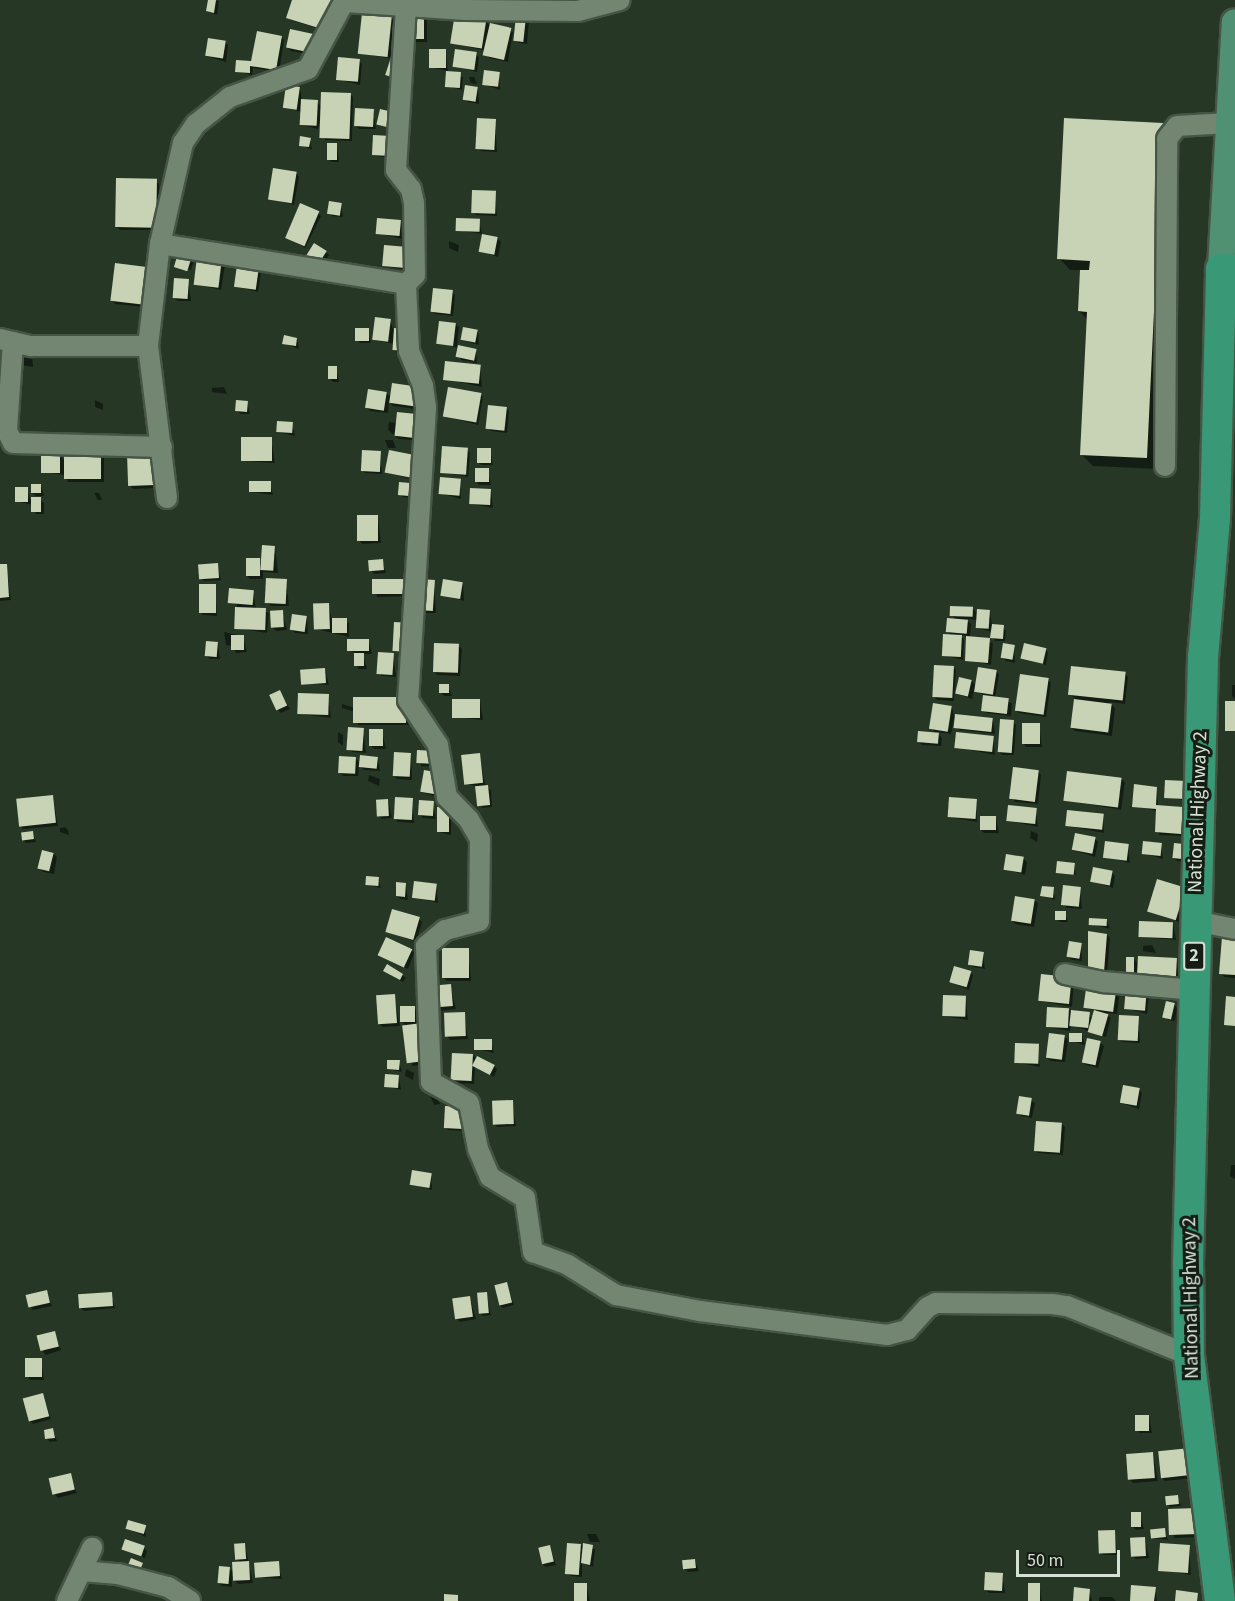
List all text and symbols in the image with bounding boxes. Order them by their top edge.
street label: National Highway 2 [1183,731,1213,893]
road number: 2 [1182,941,1206,971]
street label: National Highway 2 [1178,1217,1204,1379]
scale bar [1019,1538,1122,1576]
text: 50 m [1027,1548,1063,1573]

